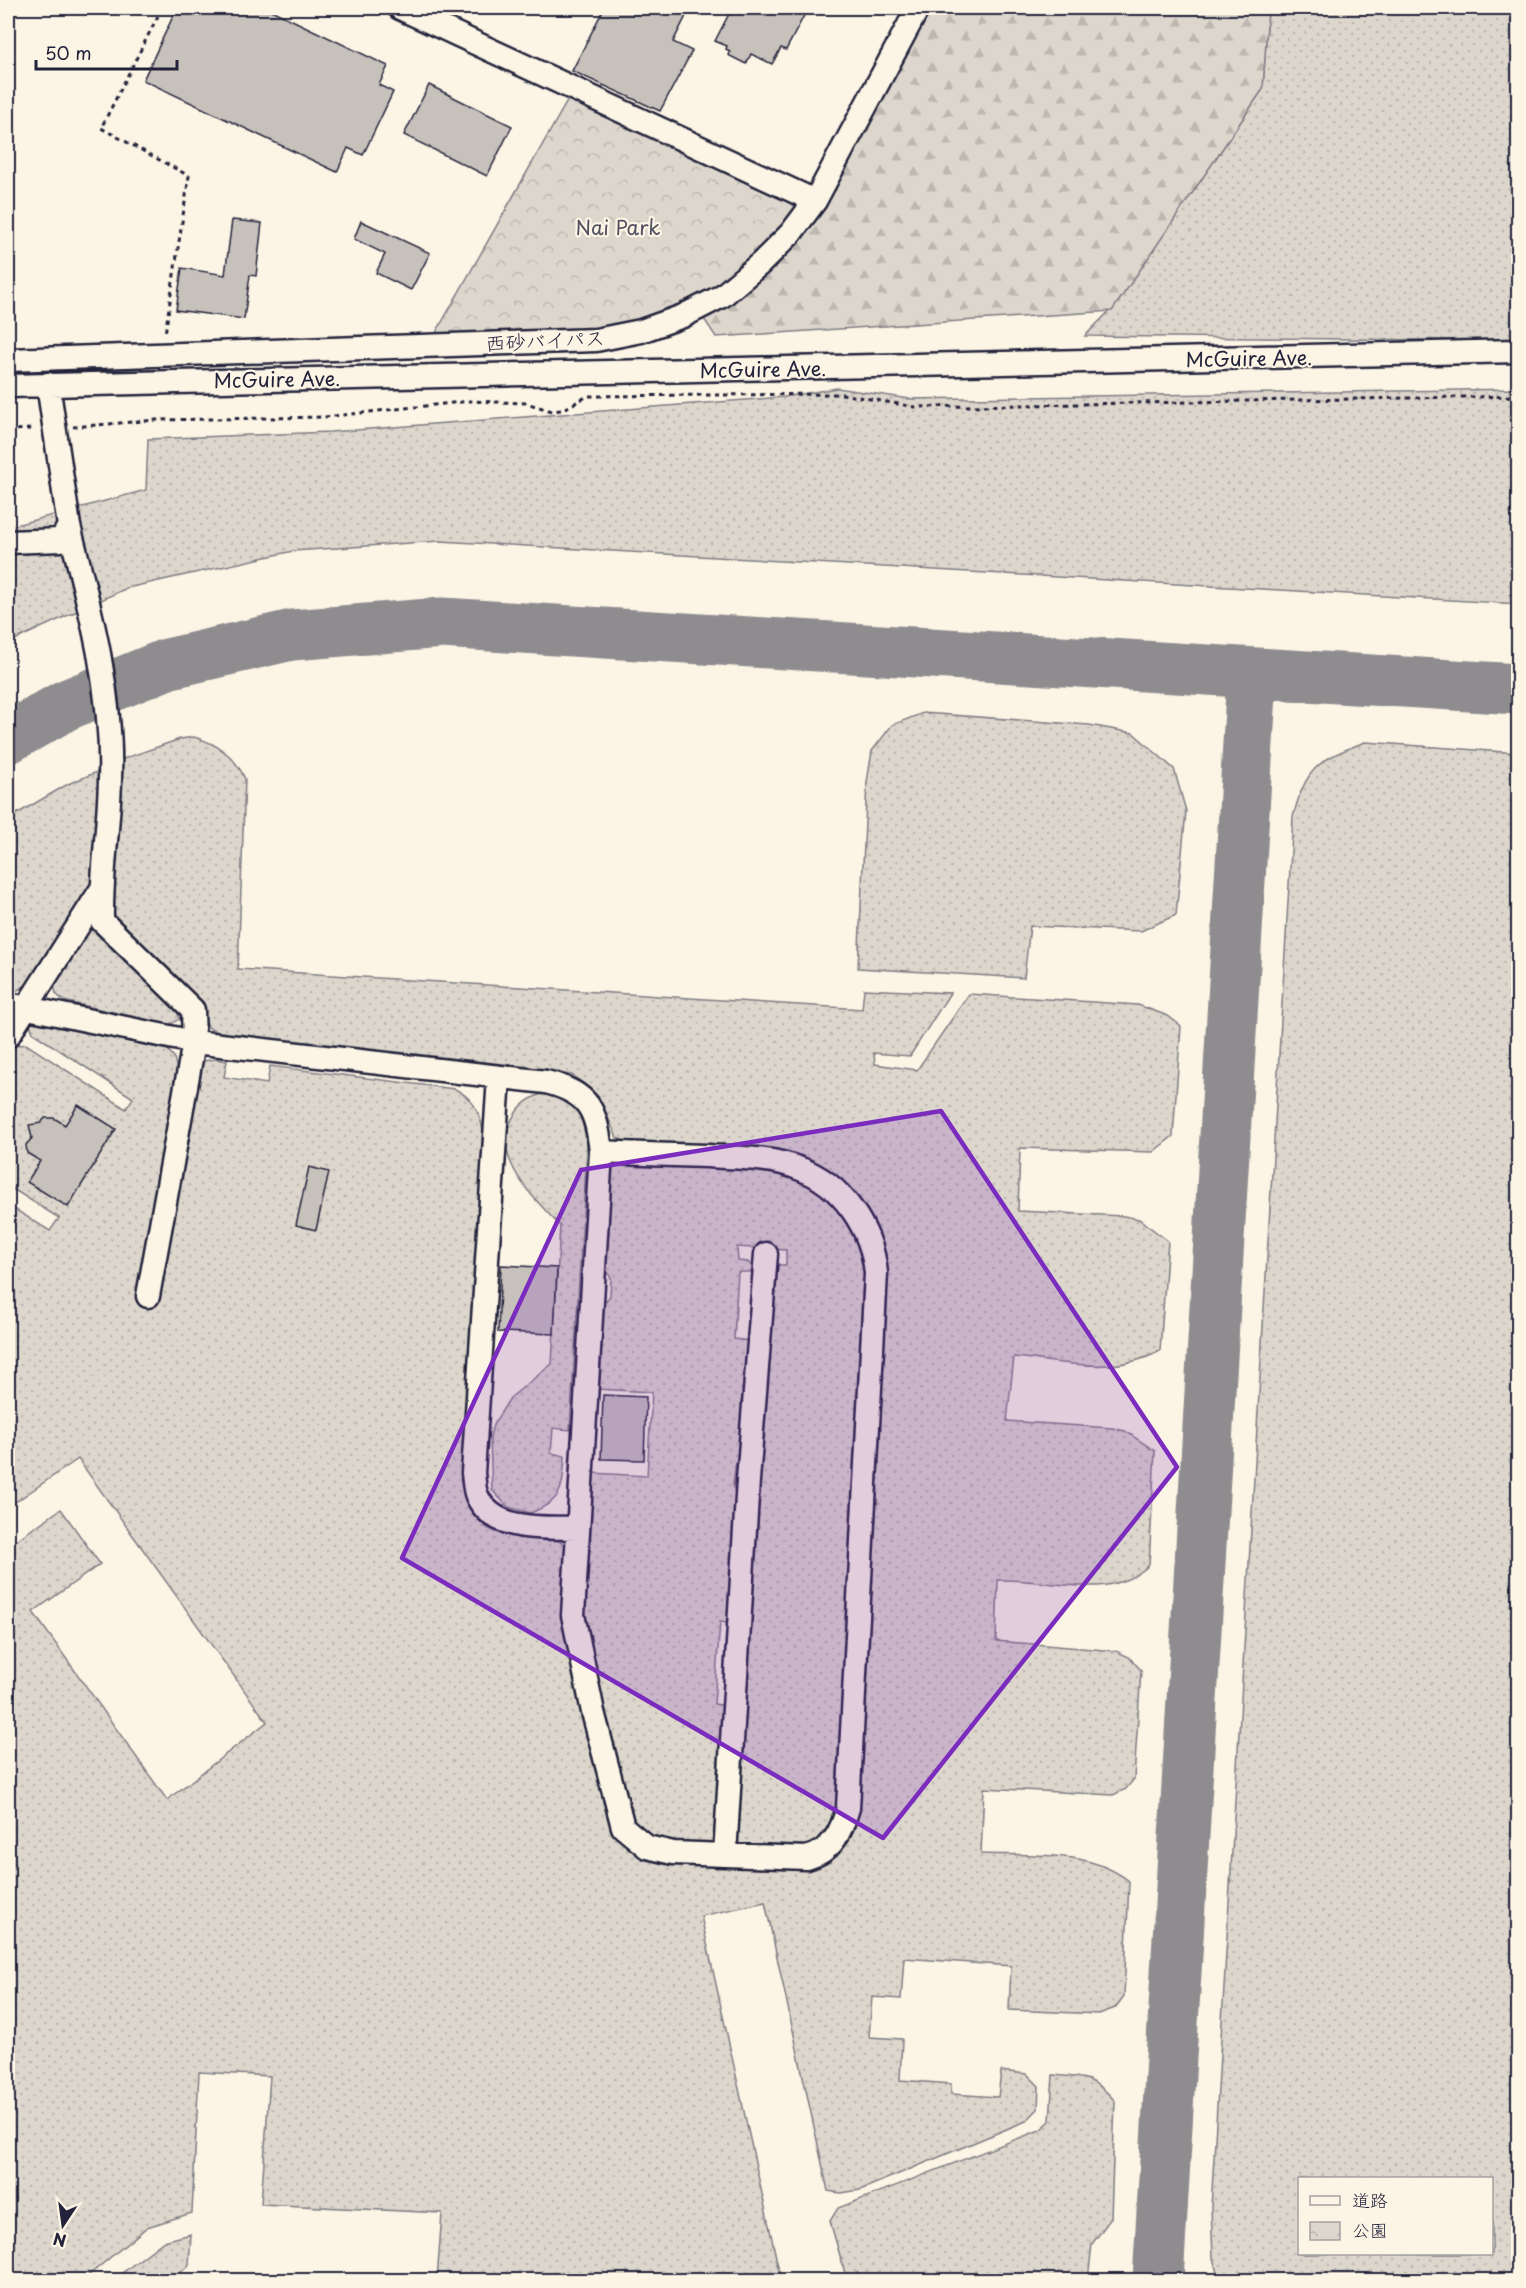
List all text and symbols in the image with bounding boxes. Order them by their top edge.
scale bar [36,33,177,71]
text: 50 m [45,39,92,66]
park label: Nai Park [576,212,660,242]
street label: 西砂バイパス [484,322,606,358]
street label: McGuire Ave. [1185,342,1313,374]
street label: McGuire Ave. [699,353,827,385]
street label: McGuire Ave. [213,363,341,395]
legend [1298,2177,1493,2255]
text: 道路 [1352,2186,1388,2213]
north arrow [33,2195,93,2255]
text: 公園 [1352,2216,1388,2243]
text: N [51,2227,68,2254]

